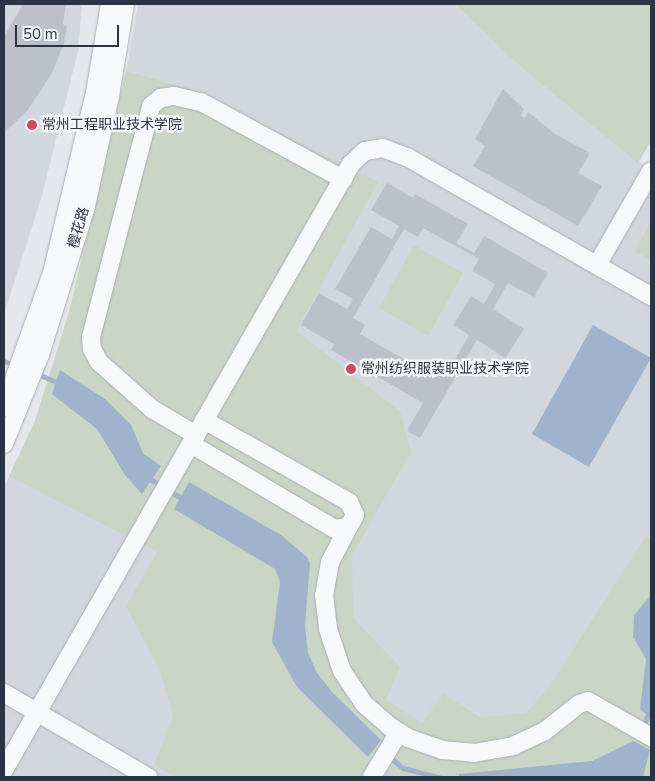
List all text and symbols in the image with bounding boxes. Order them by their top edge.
scale bar [18,15,121,47]
text: 50 m [23,24,58,44]
place label: 常州工程职业技术学院 [42,117,182,133]
marker: 常州工程职业技术学院 [26,119,38,131]
street label: 樱花路 [65,205,93,251]
place label: 常州纺织服装职业技术学院 [361,361,529,377]
marker: 常州纺织服装职业技术学院 [345,363,357,375]

